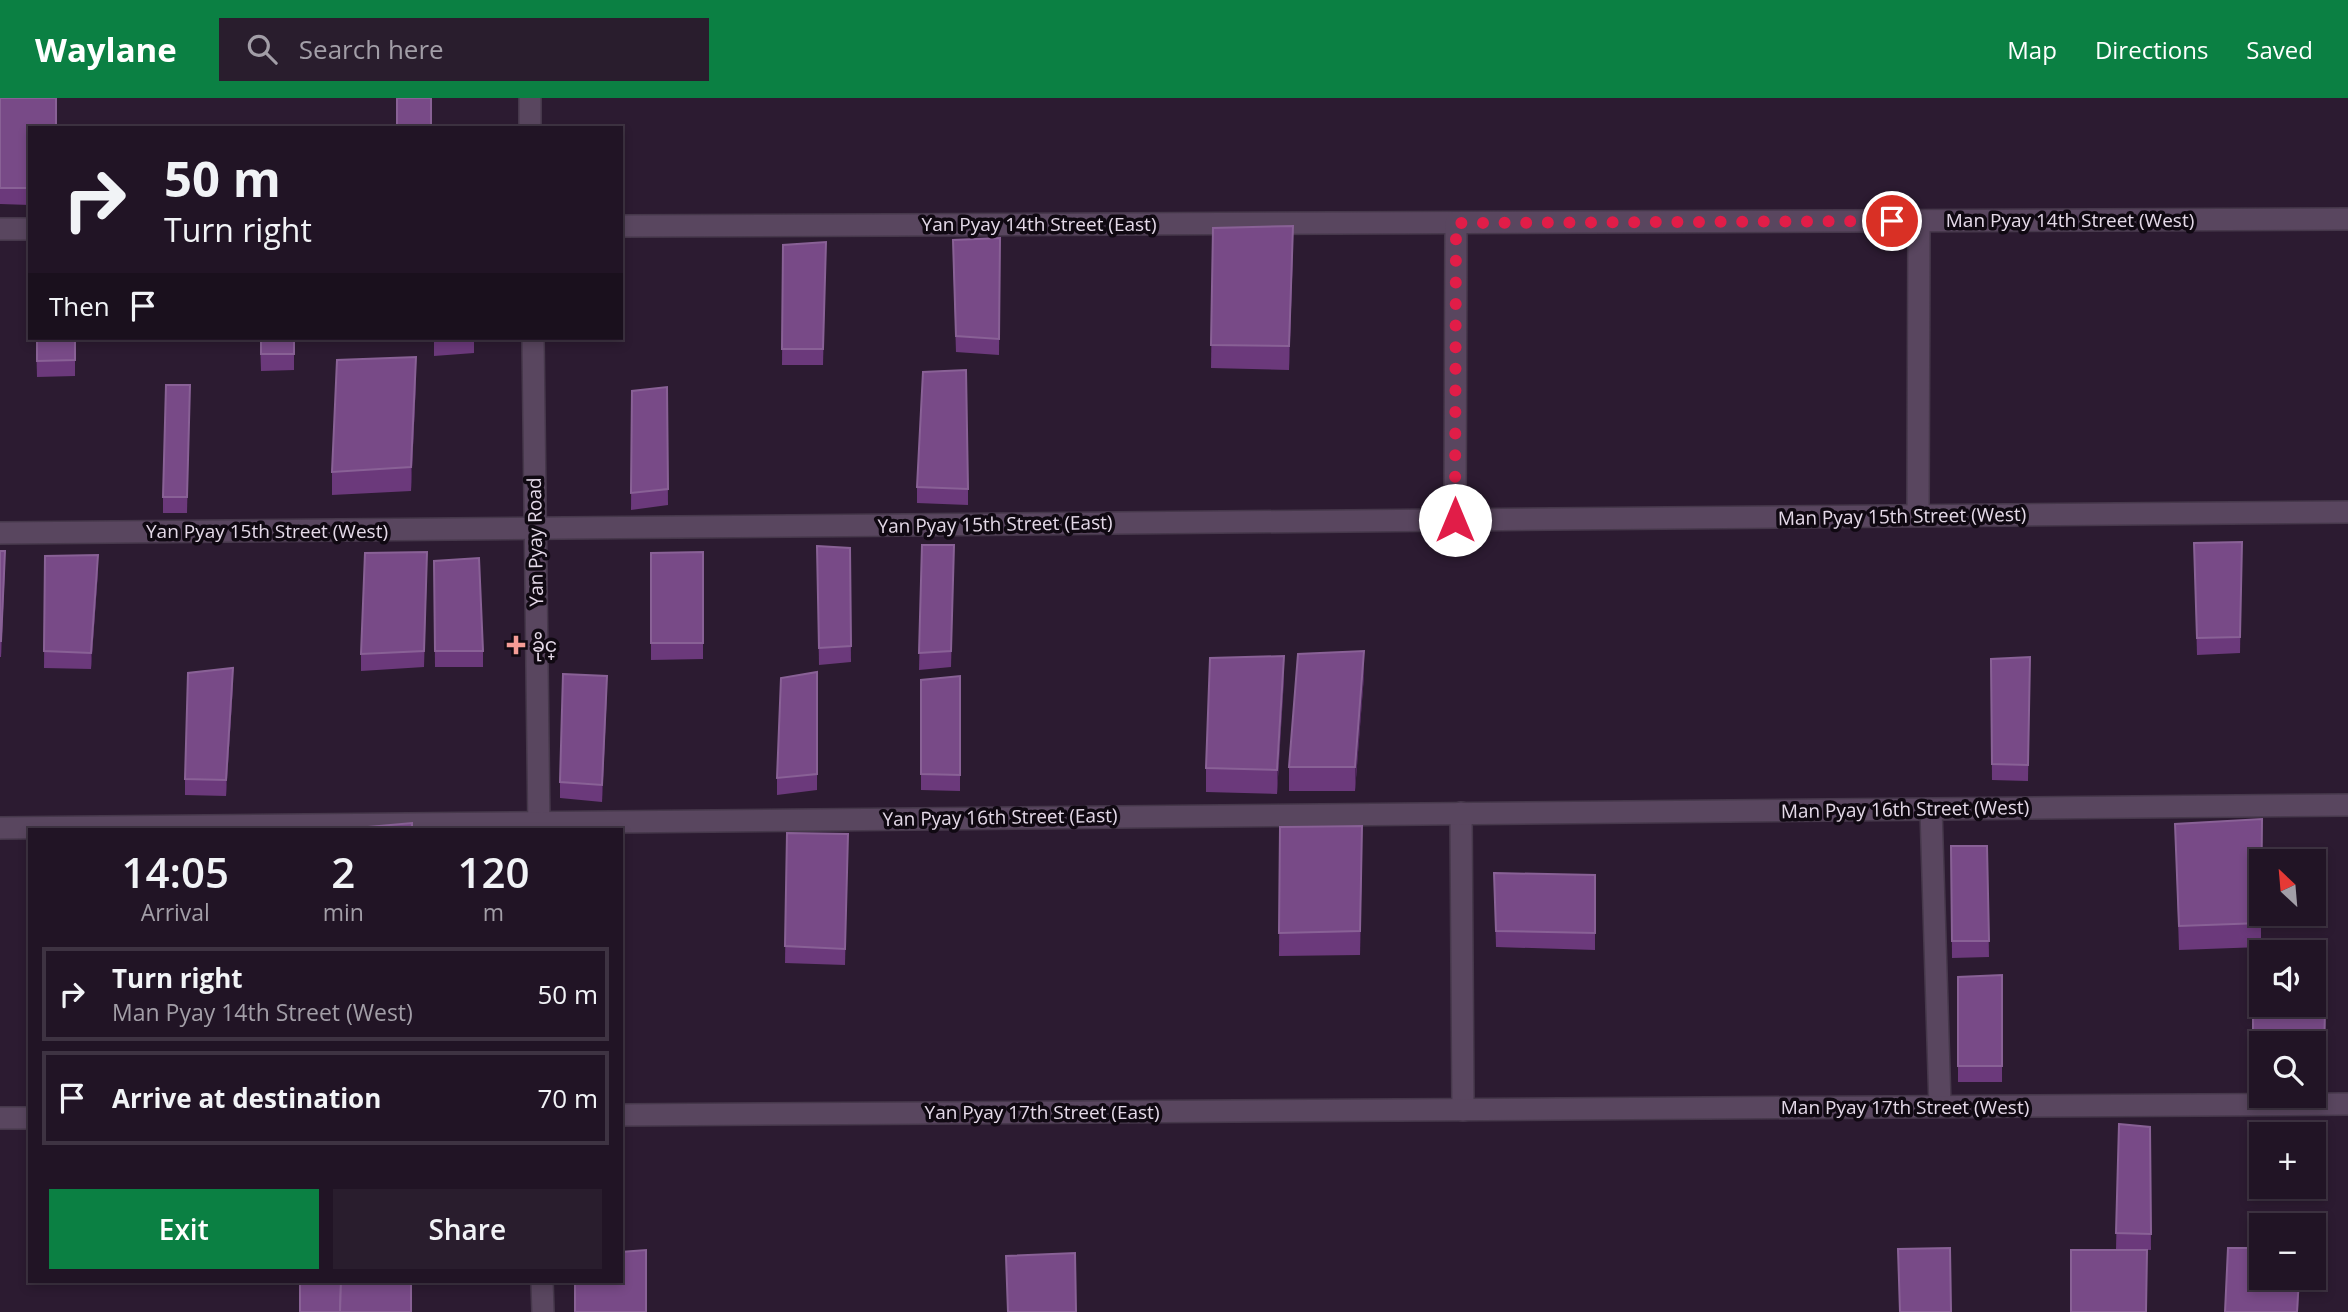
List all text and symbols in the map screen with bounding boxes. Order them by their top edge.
search box [219,18,709,81]
text: Waylane [35,27,177,72]
icon: search [243,30,281,68]
text: Search here [299,31,444,67]
text: Map [2007,33,2057,66]
text: Directions [2095,33,2208,66]
text: Saved [2246,33,2313,66]
text: 50 m [164,145,281,211]
icon: right [49,154,140,245]
pin [1862,191,1922,251]
icon: arrive [1873,202,1911,240]
street label: Man Pyay 14th Street (West) [1946,207,2194,233]
text: Turn right [164,208,312,251]
street label: Yan Pyay 14th Street (East) [922,211,1156,237]
icon: arrive [124,287,162,325]
text: Then [49,288,110,324]
street label: Yan Pyay Road [521,477,549,607]
position arrow [1418,483,1492,557]
street label: Man Pyay 15th Street (West) [1778,501,2026,531]
street label: Yan Pyay 15th Street (East) [877,509,1113,539]
street label: Yan Pyay 15th Street (West) [146,518,388,544]
place label: ခိုင္ [532,631,557,662]
marker: ခိုင္ [506,635,526,655]
street label: Man Pyay 16th Street (West) [1781,794,2029,824]
street label: Yan Pyay 16th Street (East) [882,802,1118,832]
text: 14:05 [122,843,229,900]
text: 2 [331,843,355,900]
text: 120 [457,843,529,900]
north arrow [2249,849,2326,926]
map controls [2249,849,2326,1290]
text: Arrival [141,896,210,928]
text: min [323,896,364,928]
text: m [483,896,504,928]
button: sound [2249,940,2326,1017]
text: Turn right [112,960,243,996]
icon: right [53,975,91,1013]
text: 50 m [537,976,598,1012]
text: Man Pyay 14th Street (West) [112,996,413,1028]
button: search [2249,1031,2326,1108]
icon: arrive [53,1079,91,1117]
text: Arrive at destination [112,1080,381,1116]
text: 70 m [537,1080,598,1116]
street label: Man Pyay 17th Street (West) [1781,1094,2029,1120]
street label: Yan Pyay 17th Street (East) [925,1099,1159,1125]
button: + [2249,1122,2326,1199]
button: Exit [49,1189,319,1269]
button: Share [333,1189,602,1269]
button: − [2249,1213,2326,1290]

